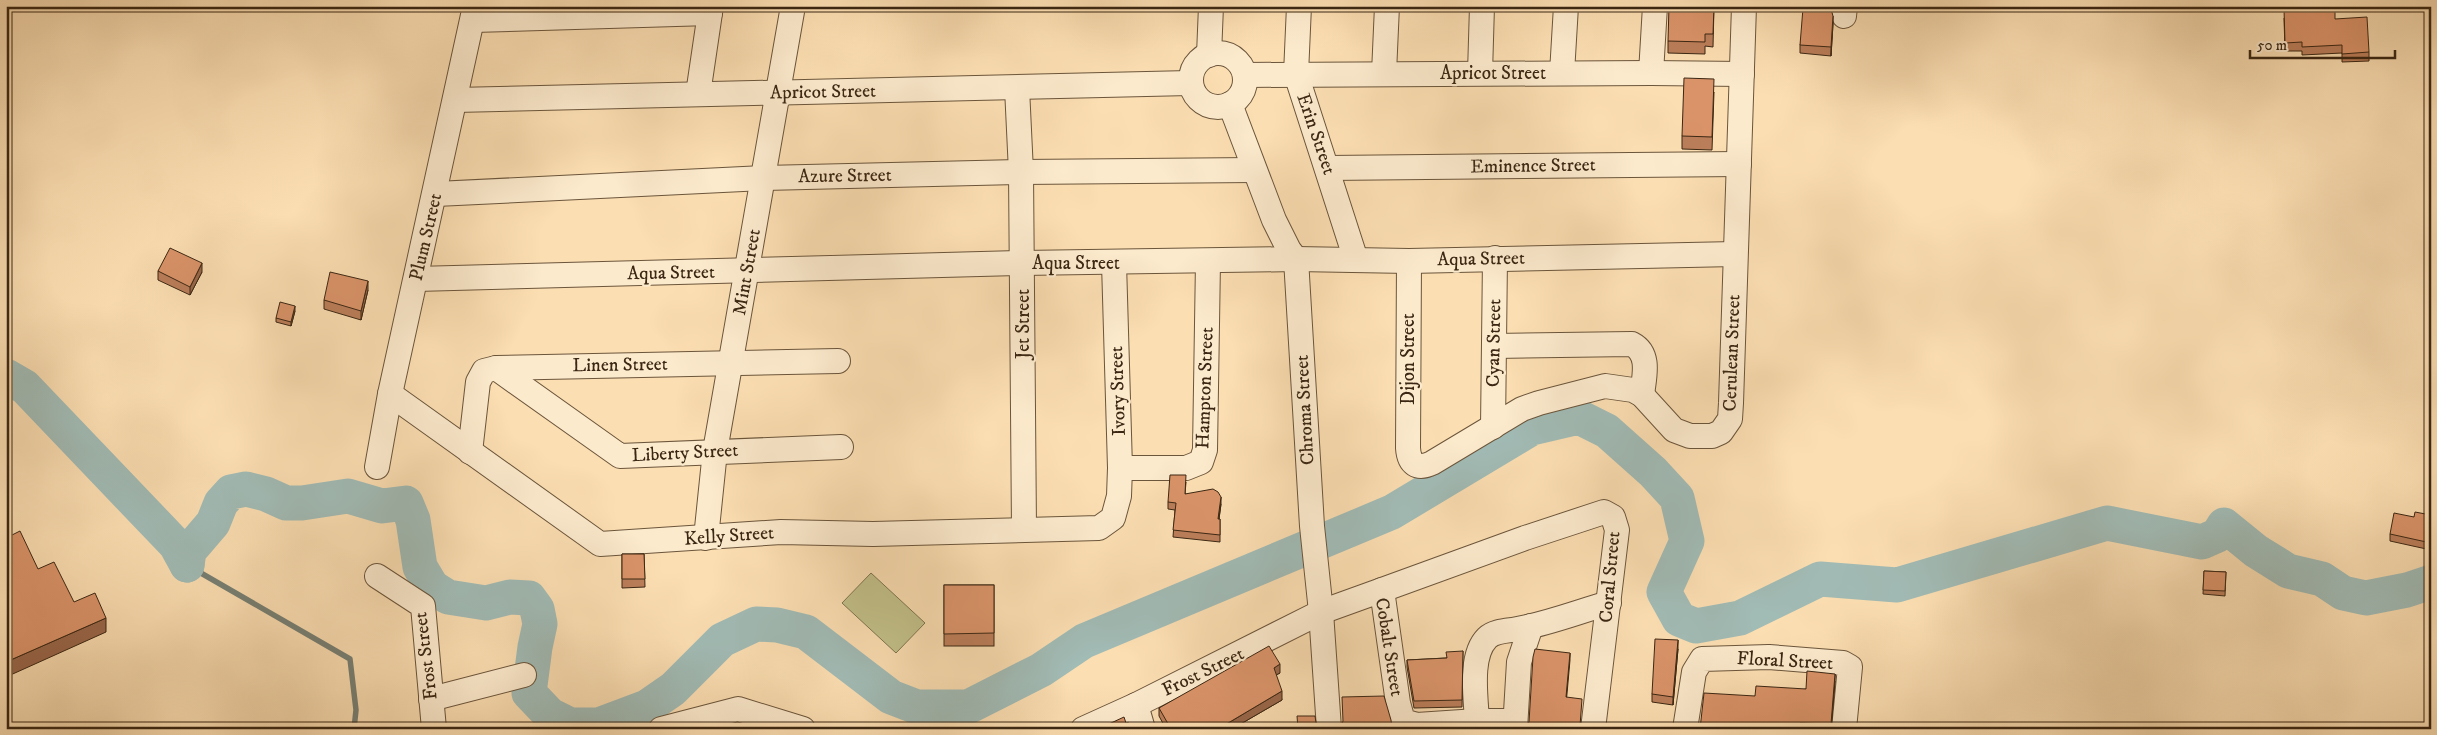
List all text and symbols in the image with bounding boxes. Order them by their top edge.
scale bar [2250,28,2394,60]
text: 50 m [2257,36,2287,55]
street label: Apricot Street [1440,62,1546,85]
street label: Apricot Street [770,80,876,104]
street label: Erin Street [1291,90,1341,178]
street label: Eminence Street [1470,153,1596,179]
street label: Azure Street [798,164,892,188]
street label: Plum Street [405,191,447,283]
street label: Mint Street [728,227,766,317]
street label: Aqua Street [1437,247,1525,272]
street label: Aqua Street [1032,252,1120,276]
street label: Aqua Street [627,261,715,286]
street label: Jet Street [1012,289,1035,361]
street label: Cerulean Street [1718,294,1746,412]
street label: Cyan Street [1482,299,1506,387]
street label: Dijon Street [1397,313,1420,405]
street label: Hampton Street [1191,327,1219,449]
street label: Ivory Street [1105,346,1131,436]
street label: Linen Street [572,353,668,377]
street label: Chroma Street [1291,354,1319,466]
street label: Liberty Street [631,439,739,467]
street label: Kelly Street [683,521,775,551]
street label: Coral Street [1595,530,1625,624]
street label: Cobalt Street [1370,596,1408,698]
street label: Frost Street [409,611,443,701]
street label: Frost Street [1158,642,1248,702]
street label: Floral Street [1736,647,1834,675]

